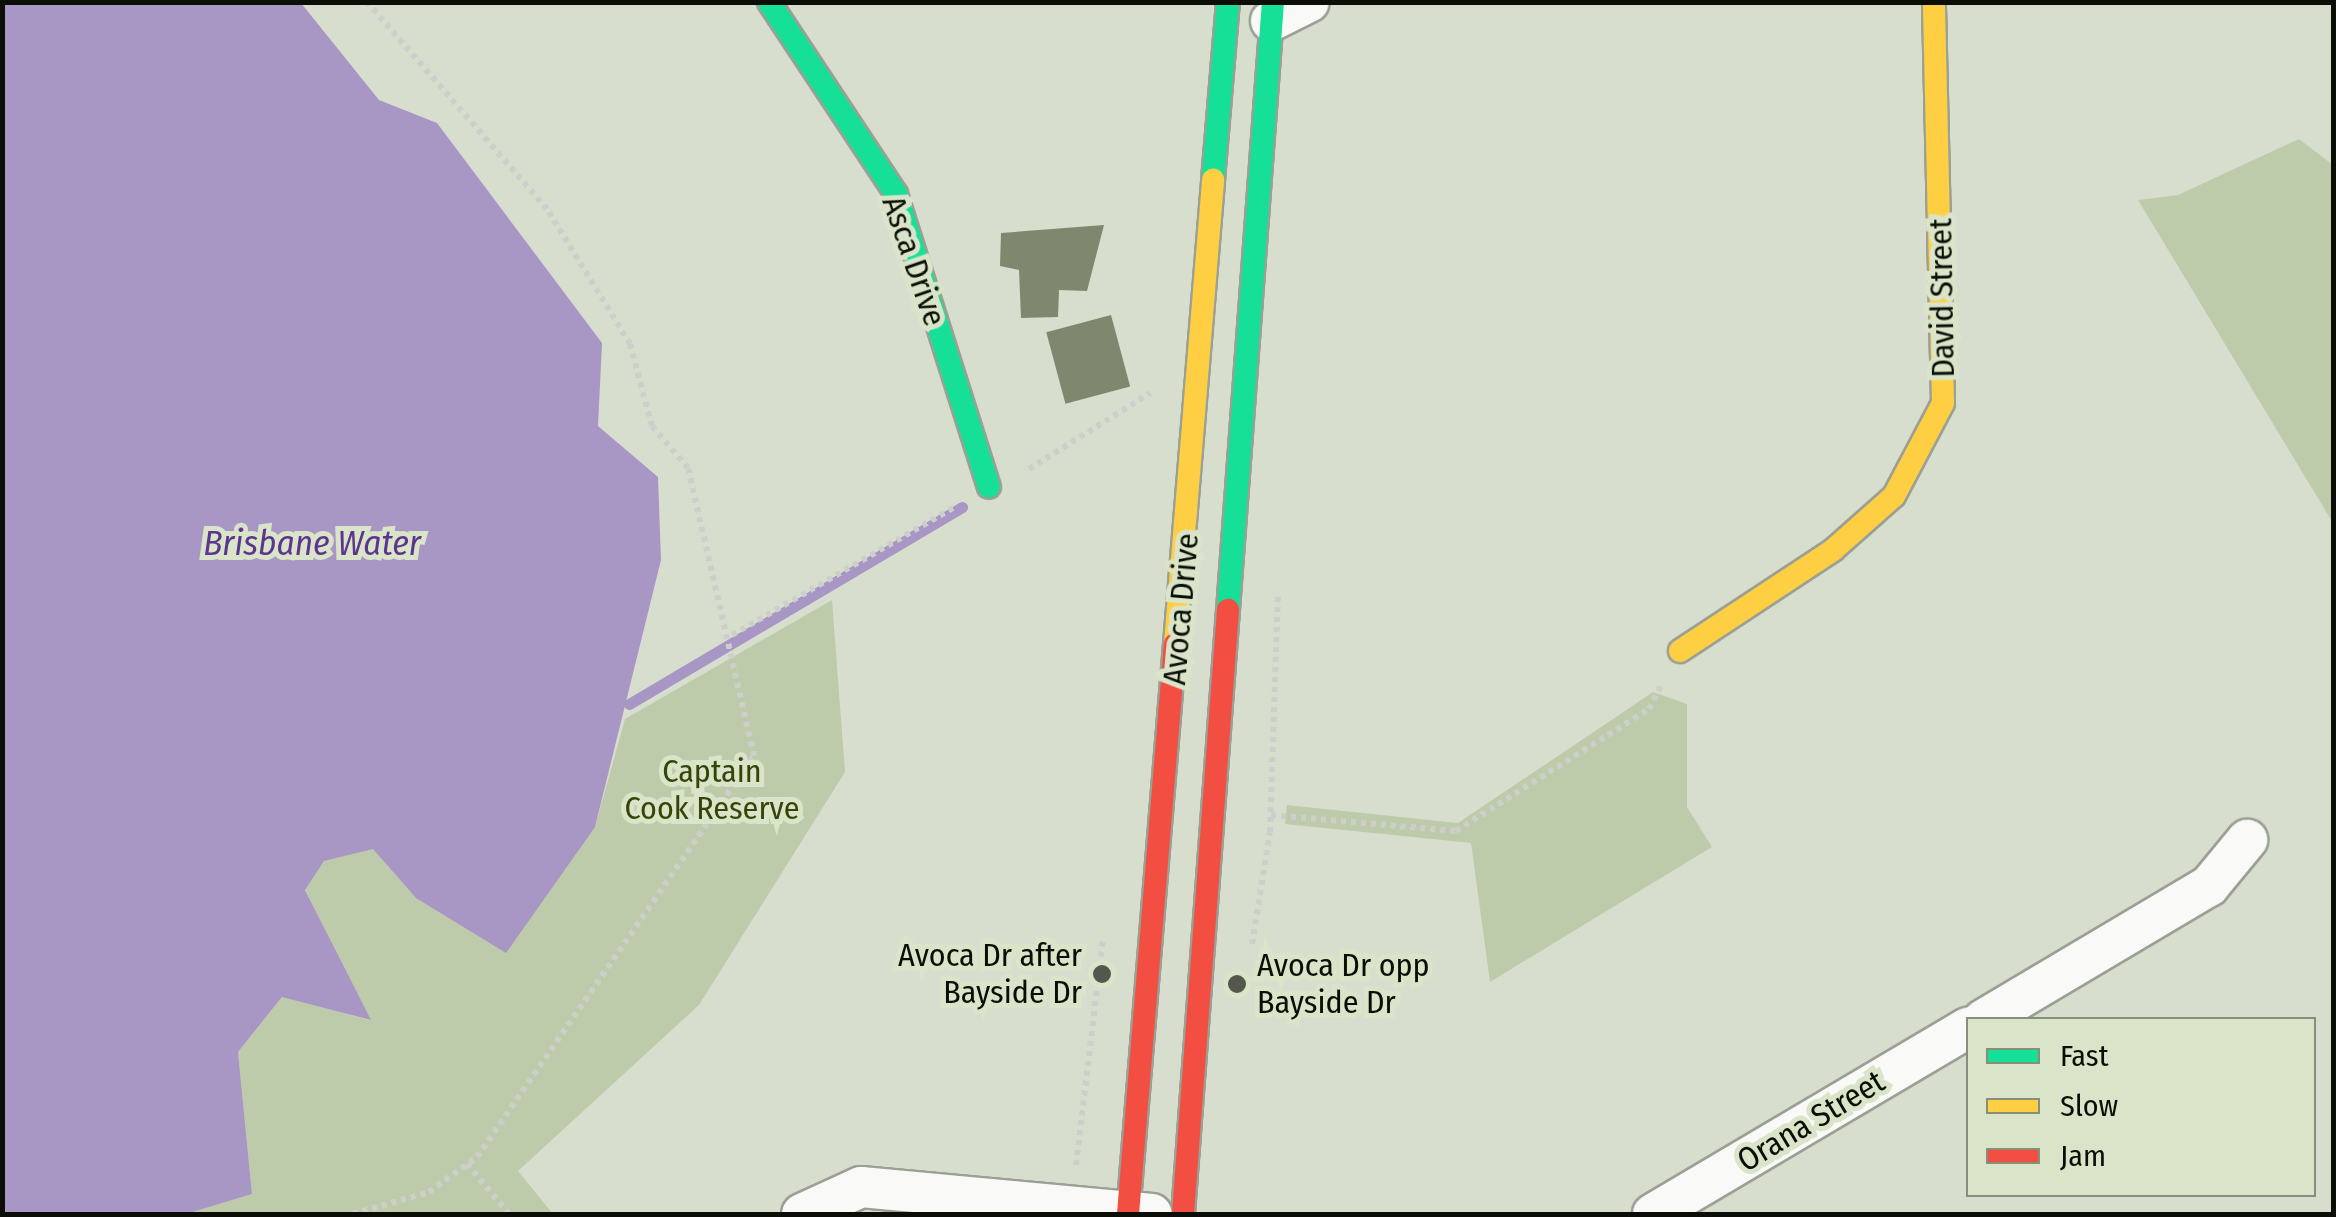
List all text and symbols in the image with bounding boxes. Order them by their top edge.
street label: Asca Drive [874,191,954,331]
street label: David Street [1921,218,1963,378]
water label: Brisbane Water [203,522,421,564]
street label: Avoca Drive [1155,532,1207,686]
park label: Captain Cook Reserve [624,753,800,828]
place label: Avoca Dr after Bayside Dr [898,937,1082,1012]
place label: Avoca Dr opp Bayside Dr [1257,947,1430,1022]
marker: Avoca Dr after Bayside Dr [1091,963,1113,985]
marker: Avoca Dr opp Bayside Dr [1226,973,1248,995]
legend [1966,1017,2316,1197]
text: Fast [2060,1038,2108,1074]
street label: Orana Street [1731,1062,1891,1180]
text: Slow [2060,1088,2118,1124]
text: Jam [2060,1138,2106,1174]

